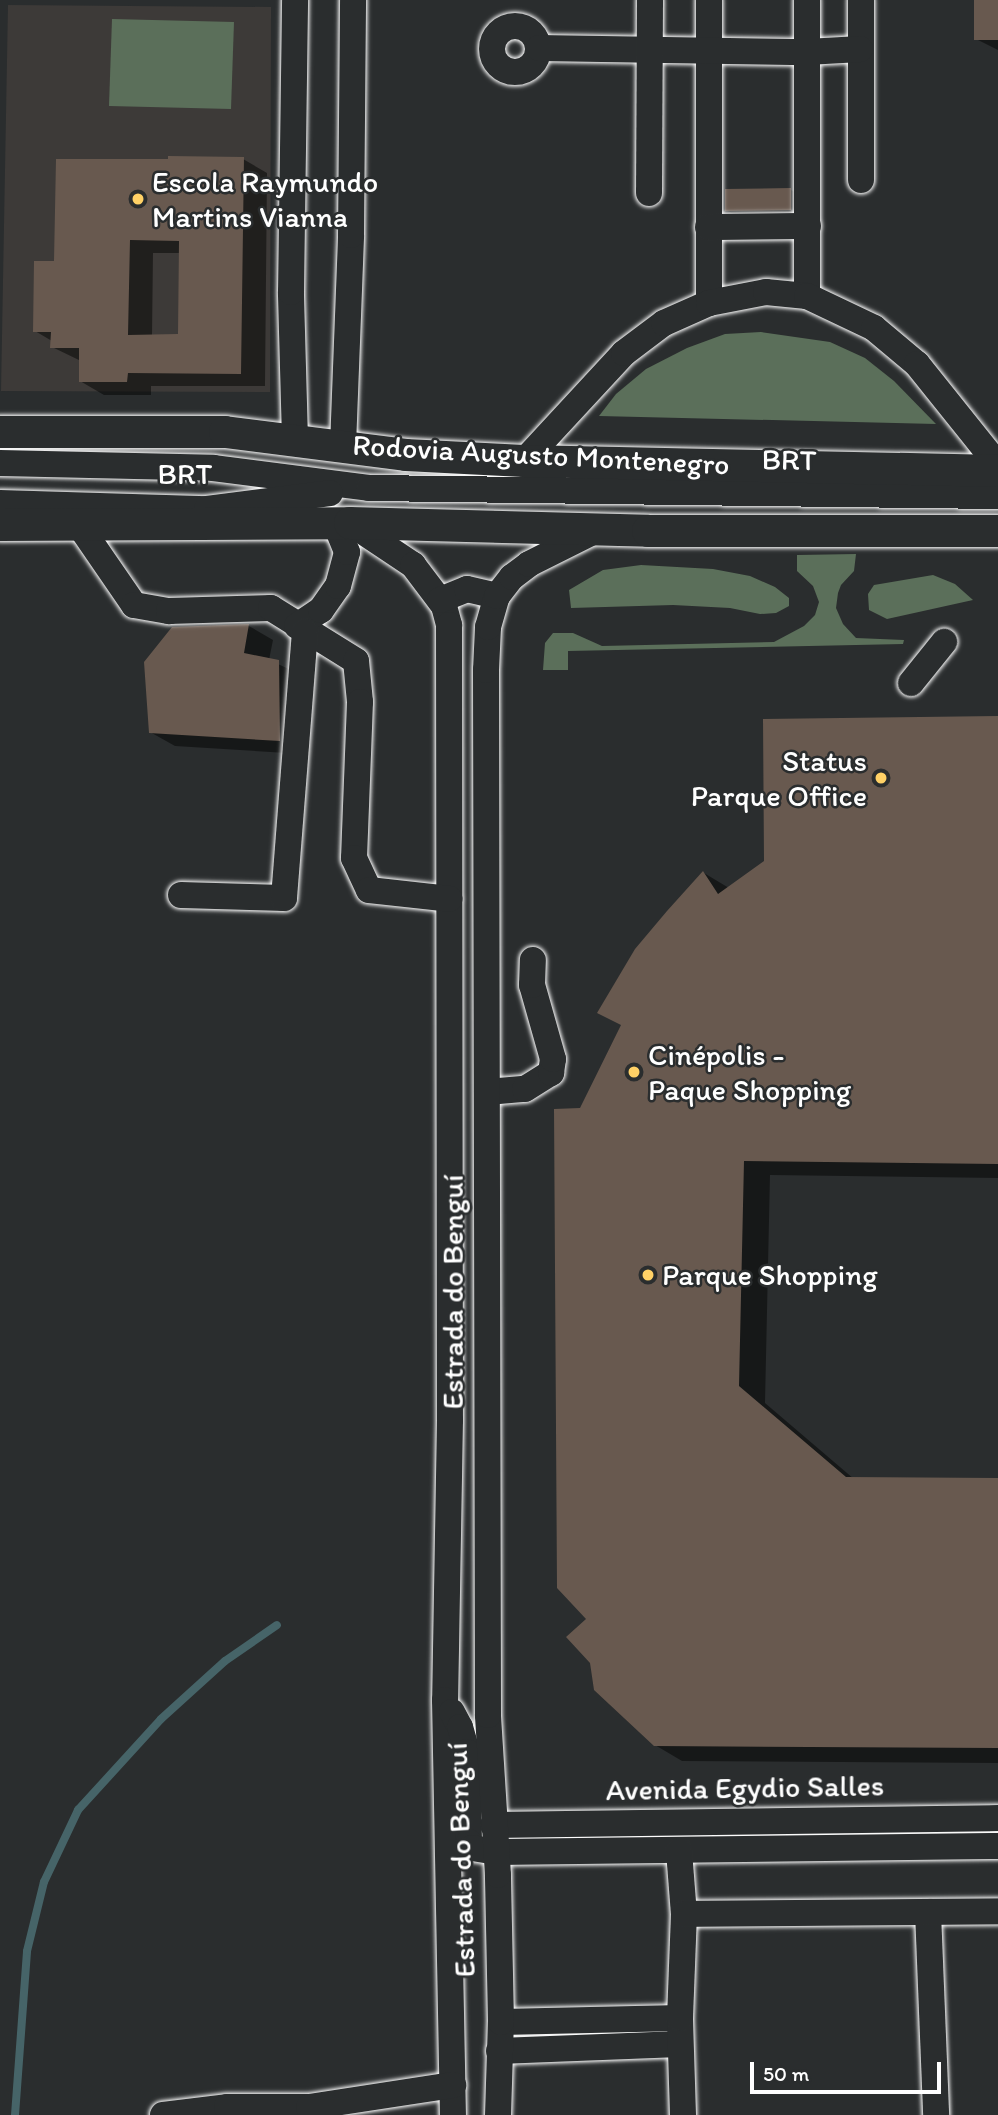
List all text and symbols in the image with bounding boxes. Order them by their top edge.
place label: Escola Raymundo Martins Vianna [152,164,378,234]
marker: Escola Raymundo Martins Vianna [130,191,146,207]
street label: Rodovia Augusto Montenegro [351,427,731,483]
street label: BRT [761,442,817,478]
street label: BRT [158,456,212,492]
place label: Status Parque Office [691,743,867,814]
marker: Status Parque Office [873,770,889,786]
place label: Cinépolis - Paque Shopping [648,1037,852,1108]
marker: Cinépolis - Paque Shopping [626,1064,642,1080]
street label: Estrada do Benguí [435,1174,471,1410]
place label: Parque Shopping [662,1257,878,1293]
marker: Parque Shopping [640,1267,656,1283]
street label: Estrada do Benguí [439,1742,483,1978]
street label: Avenida Egydio Salles [605,1768,885,1808]
scale bar [753,2048,944,2092]
text: 50 m [763,2061,809,2086]

